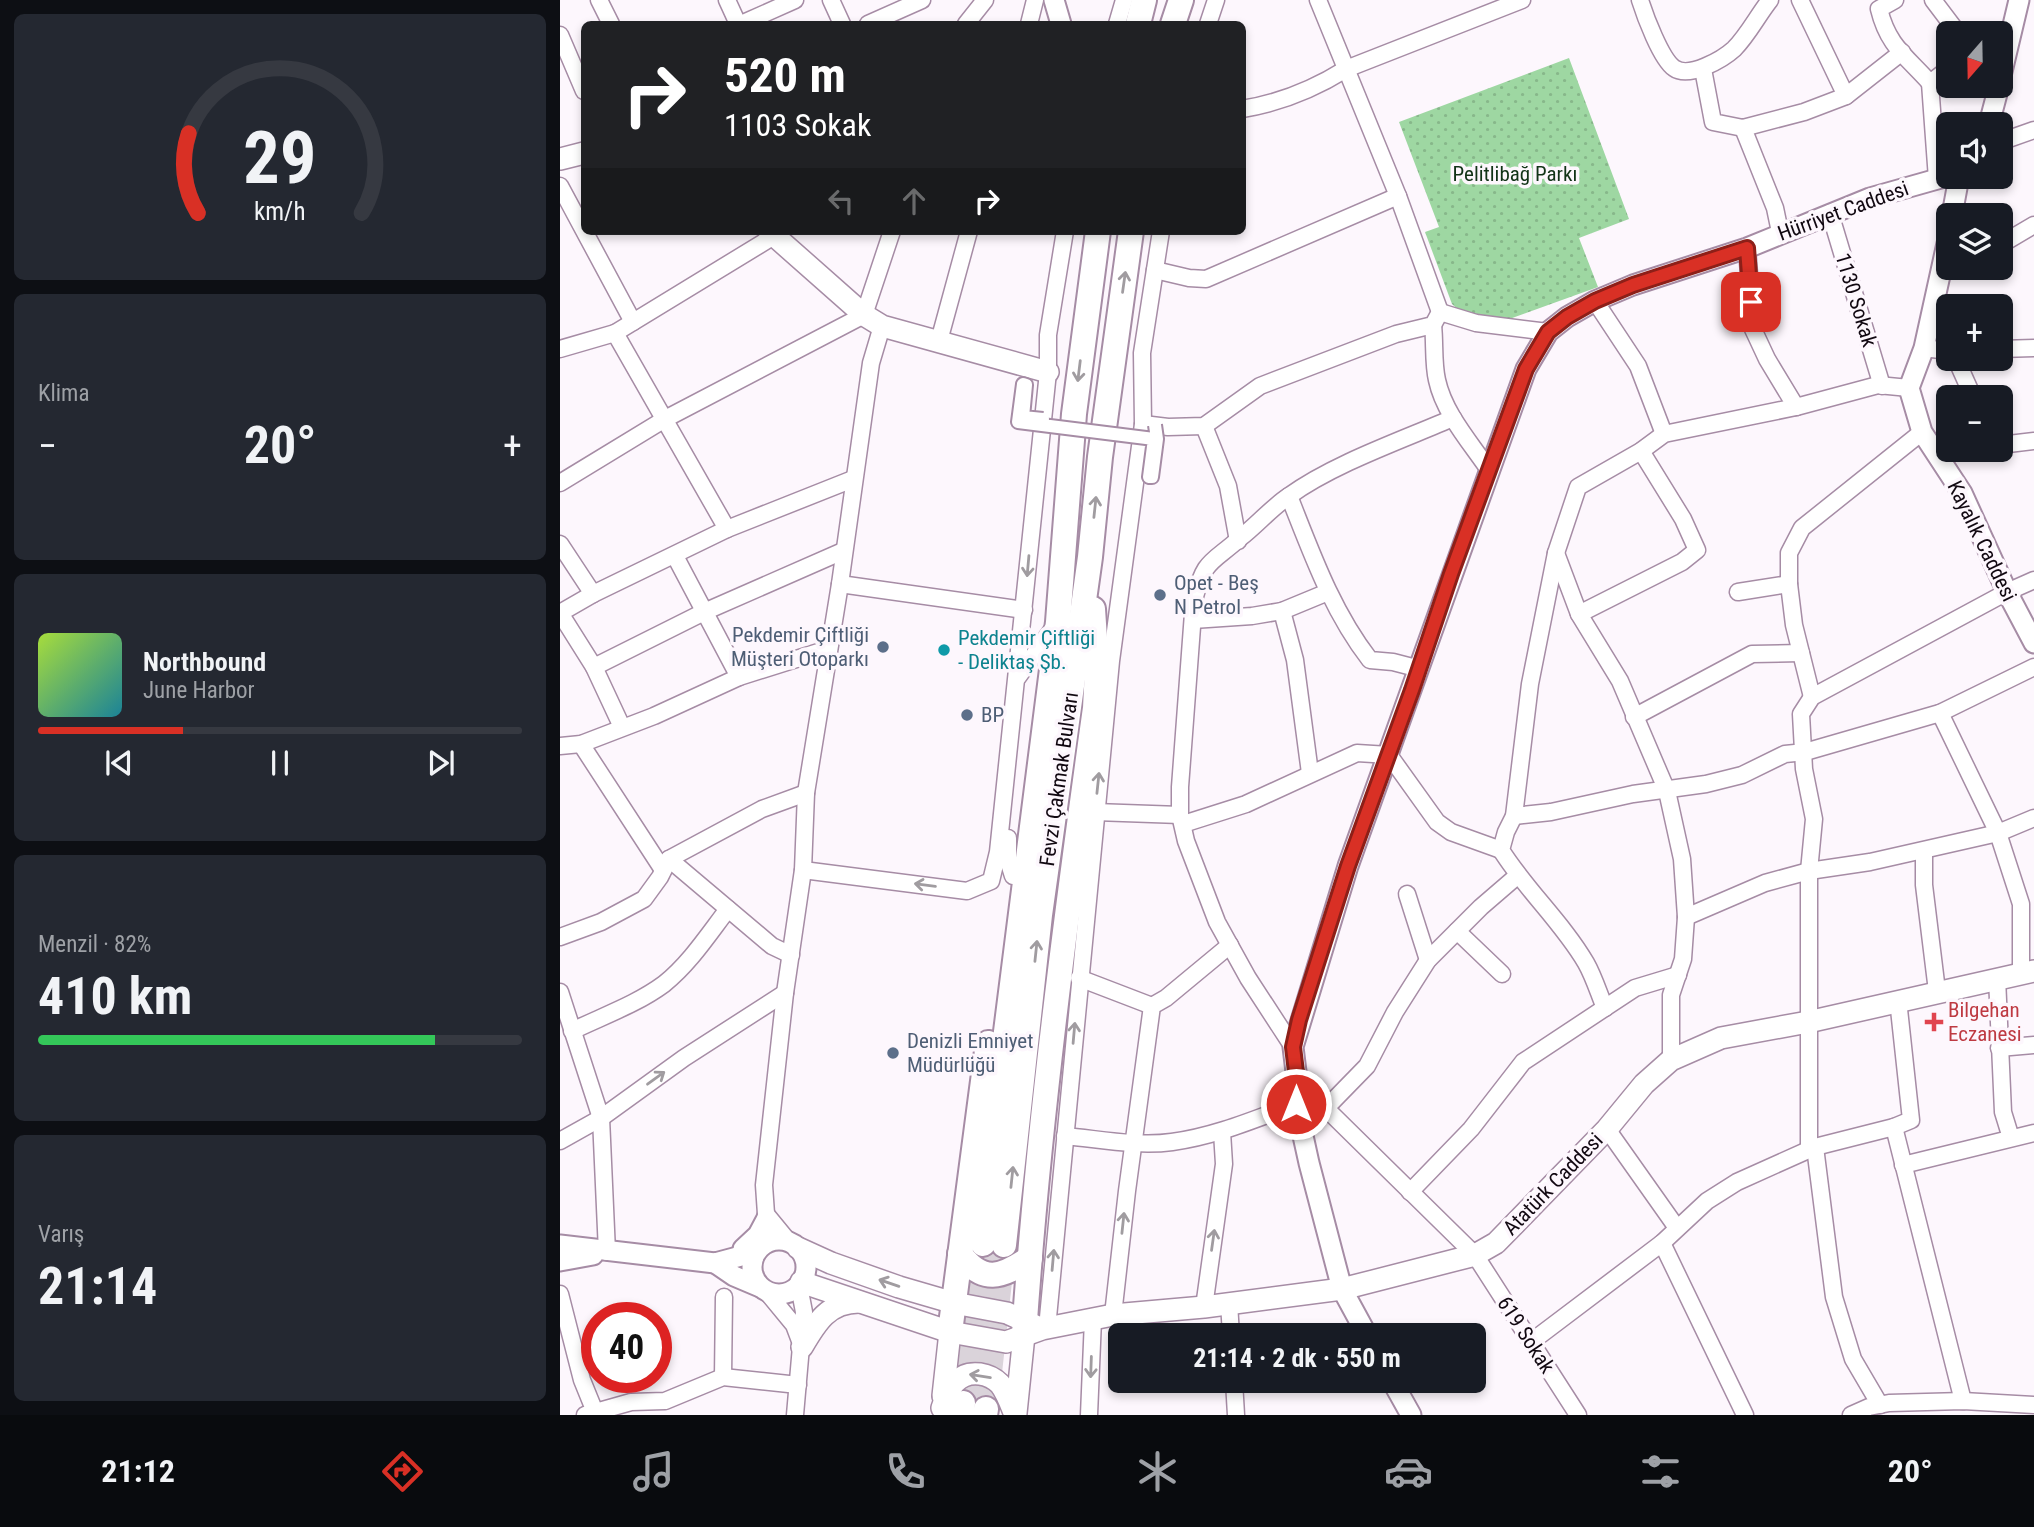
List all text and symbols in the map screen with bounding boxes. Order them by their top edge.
north arrow [1936,21,2012,98]
map controls [1936,21,2013,462]
text: 520 m [724,47,846,104]
icon: right [609,49,700,140]
text: 1103 Sokak [724,106,871,144]
button: sound [1936,112,2013,189]
text: 29 [243,115,317,201]
park label: Pelitlibağ Parkı [1453,162,1577,186]
street label: Hürriyet Caddesi [1774,176,1912,246]
icon: left [822,182,860,220]
icon: ahead [895,182,933,220]
icon: right [968,182,1006,220]
text: km/h [254,197,306,226]
button: layers [1936,203,2013,280]
street label: 1130 Sokak [1830,250,1882,350]
one-way arrow [1118,271,1131,293]
pin [1721,272,1781,332]
icon: arrive [1732,283,1770,321]
button: + [1936,294,2013,371]
one-way arrow [1073,360,1086,382]
text: Klima [38,380,89,407]
button: − [1936,385,2013,462]
text: 20° [244,415,316,476]
text: − [38,424,57,468]
text: + [503,424,522,468]
street label: Kayalık Caddesi [1942,477,2022,605]
one-way arrow [1089,496,1102,519]
one-way arrow [1021,554,1034,577]
place label: Opet - Beş N Petrol [1174,571,1259,619]
marker: Opet - Beş N Petrol [1152,587,1168,603]
place label: Pekdemir Çiftliği Müşteri Otoparkı [731,623,869,671]
place label: Pekdemir Çiftliği - Deliktaş Şb. [958,626,1095,674]
marker: Pekdemir Çiftliği Müşteri Otoparkı [875,639,891,655]
marker: Pekdemir Çiftliği - Deliktaş Şb. [936,642,952,658]
text: Northbound [143,647,266,677]
text: June Harbor [143,677,255,704]
street label: Fevzi Çakmak Bulvarı [1035,690,1083,868]
place label: BP [981,703,1004,727]
marker: BP [959,707,975,723]
icon: previous [100,744,138,782]
icon: pause [261,744,299,782]
icon: next [422,744,460,782]
one-way arrow [1092,772,1105,794]
one-way arrow [914,879,937,892]
text: Menzil · 82% [38,931,151,958]
one-way arrow [1030,940,1043,963]
text: 410 km [38,966,192,1027]
place label: Bilgehan Eczanesi [1948,998,2022,1046]
marker: Bilgehan Eczanesi [1926,1014,1942,1030]
one-way arrow [1068,1023,1081,1045]
place label: Denizli Emniyet Müdürlüğü [907,1029,1033,1077]
marker: Denizli Emniyet Müdürlüğü [885,1045,901,1061]
position arrow [1259,1067,1333,1141]
one-way arrow [646,1071,665,1085]
street label: Atatürk Caddesi [1498,1128,1608,1240]
one-way arrow [1005,1167,1018,1189]
one-way arrow [1117,1212,1130,1235]
text: Varış [38,1221,84,1248]
one-way arrow [1207,1229,1220,1252]
one-way arrow [1047,1249,1060,1272]
text: 21:14 [38,1256,157,1317]
one-way arrow [878,1276,900,1289]
street label: 619 Sokak [1492,1292,1560,1378]
speed limit sign: 40 [581,1302,672,1393]
text: 21:14 · 2 dk · 550 m [1193,1343,1401,1373]
one-way arrow [1085,1355,1098,1378]
one-way arrow [969,1369,992,1382]
icon: directions [378,1447,427,1496]
icon: music [629,1447,678,1496]
icon: phone [881,1447,930,1496]
icon: climate [1133,1447,1182,1496]
icon: car [1384,1447,1433,1496]
icon: filters [1636,1447,1685,1496]
text: 21:12 [101,1452,175,1490]
text: 20° [1888,1452,1933,1490]

